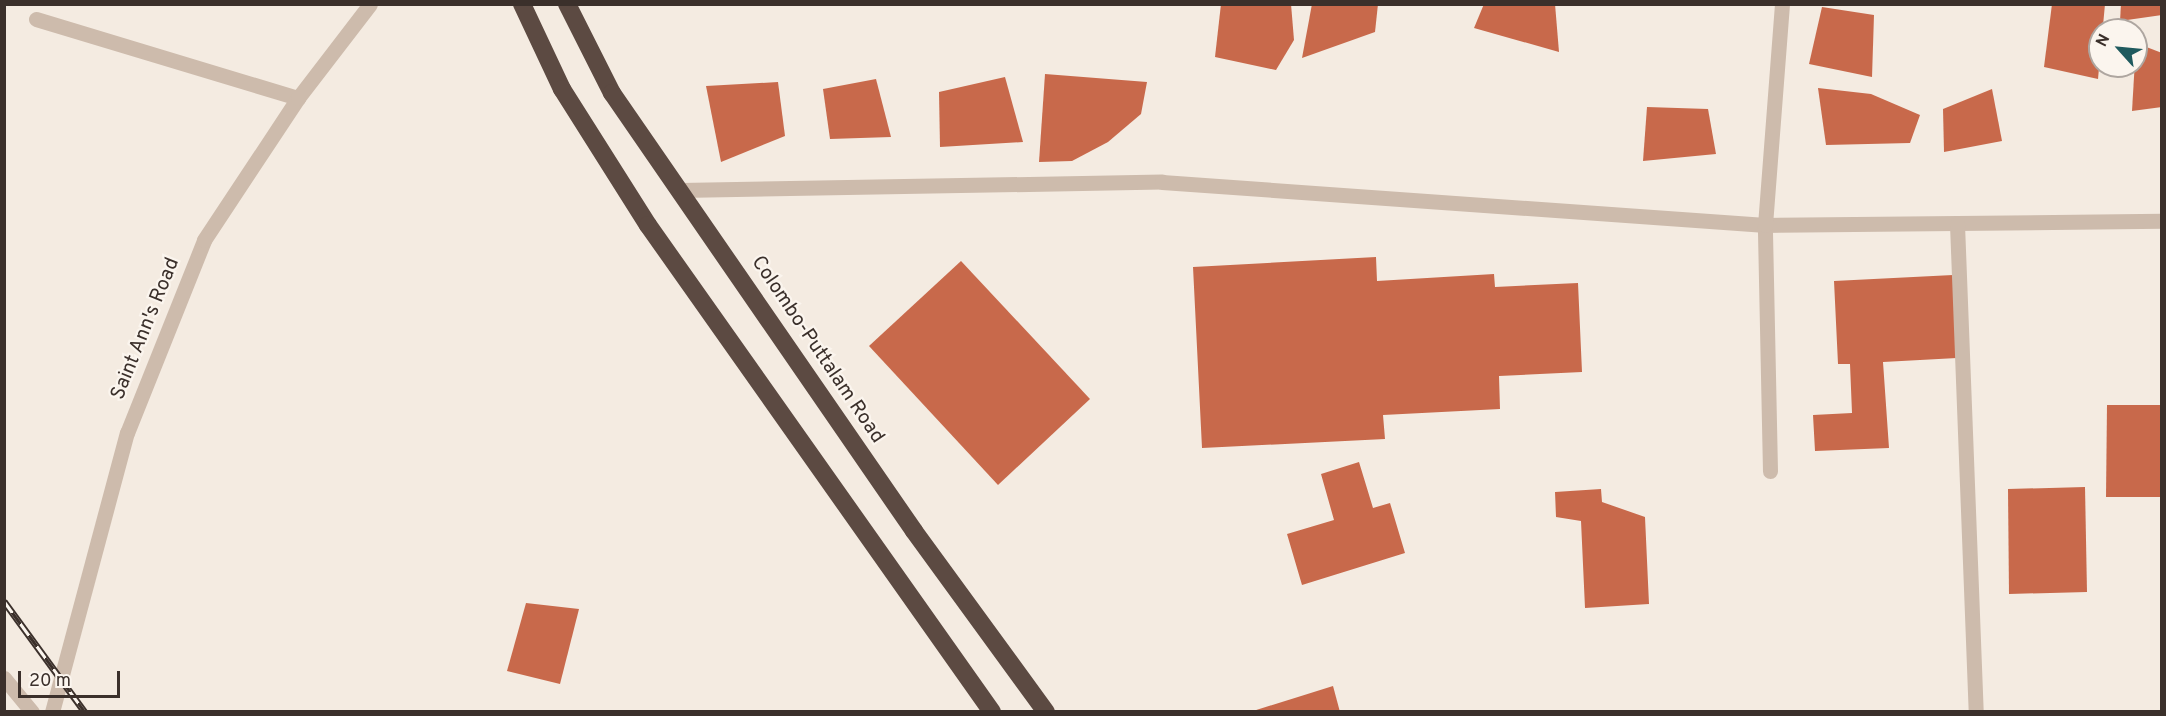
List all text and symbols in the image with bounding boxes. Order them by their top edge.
north arrow [2088,18,2148,78]
text: N [2092,31,2115,50]
street label: Colombo-Puttalam Road [745,252,889,448]
street label: Saint Ann's Road [106,254,186,404]
scale bar [21,659,123,697]
text: 20 m [29,670,71,693]

